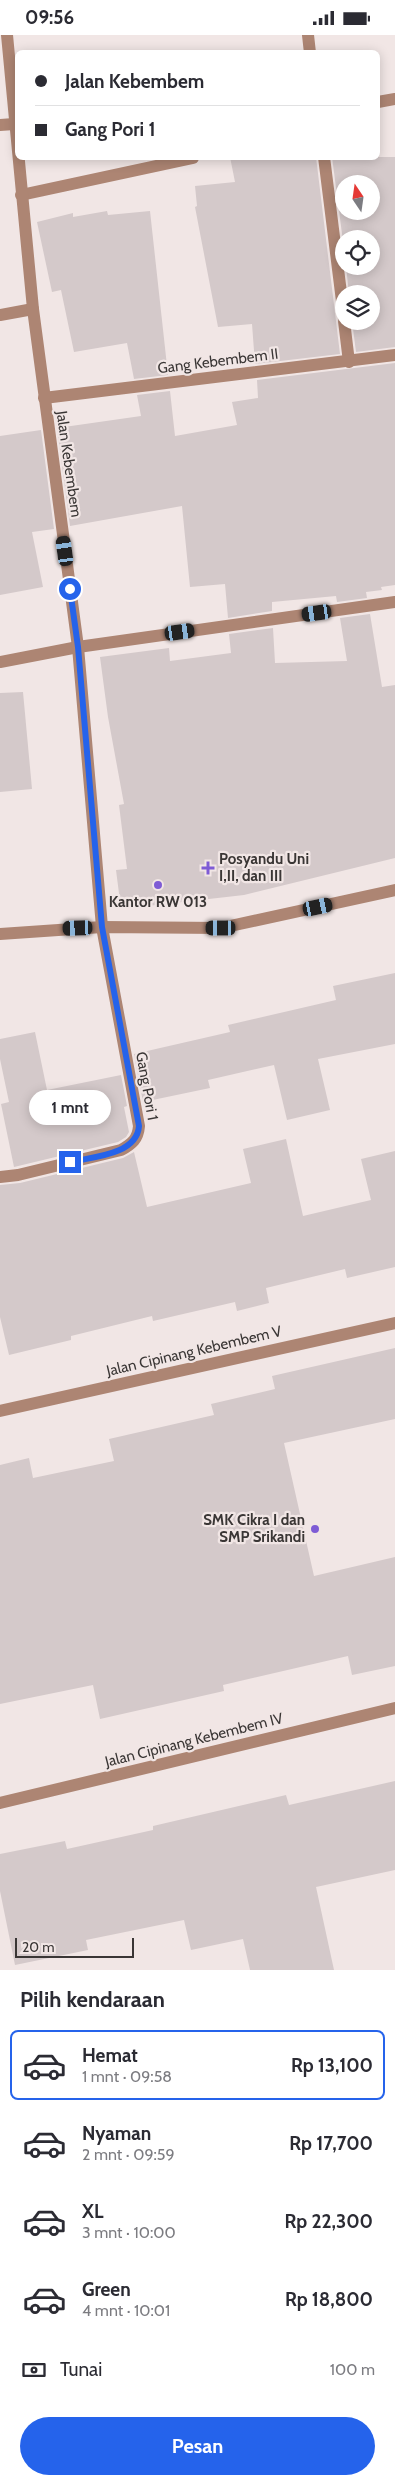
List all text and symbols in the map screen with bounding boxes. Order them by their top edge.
text: 09:56 [25,6,74,29]
text: Jalan Kebembem [65,70,204,93]
text: Gang Pori 1 [65,118,155,141]
north arrow [335,175,380,220]
map controls [335,175,380,330]
button: locate [335,230,380,275]
button: layers [335,285,380,330]
street label: Gang Kebembem II [157,345,279,377]
street label: Jalan Kebembem [52,409,85,518]
car [55,535,74,567]
route start [59,578,81,600]
car [301,603,332,623]
car [164,622,195,642]
place label: Posyandu Uni I,II, dan III [219,850,309,885]
marker: Posyandu Uni I,II, dan III [201,861,215,875]
marker: Kantor RW 013 [152,879,164,891]
place label: Kantor RW 013 [109,893,207,911]
car [301,897,334,917]
car [62,920,93,936]
car [206,921,236,936]
street label: Gang Pori 1 [132,1050,162,1122]
callout: 1 mnt [29,1089,111,1125]
text: 1 mnt [51,1098,89,1117]
route end [59,1151,81,1173]
street label: Jalan Cipinang Kebembem V [104,1322,284,1380]
place label: SMK Cikra I dan SMP Srikandi [203,1511,305,1546]
marker: SMK Cikra I dan SMP Srikandi [309,1523,321,1535]
street label: Jalan Cipinang Kebembem IV [102,1709,286,1771]
scale bar [15,1935,134,1958]
text: 20 m [22,1938,55,1956]
text: Pilih kendaraan [20,1986,165,2013]
icon: car [22,2043,67,2088]
text: Hemat [82,2044,138,2067]
text: Rp 13,100 [291,2054,373,2077]
text: 1 mnt · 09:58 [82,2067,172,2086]
icon: car [22,2121,67,2166]
text: Nyaman [82,2122,151,2145]
text: Rp 17,700 [289,2132,373,2155]
text: 2 mnt · 09:59 [82,2145,175,2164]
icon: car [22,2199,67,2244]
text: XL [82,2200,103,2223]
text: Rp 22,300 [285,2210,373,2233]
text: 3 mnt · 10:00 [82,2223,176,2242]
icon: car [22,2277,67,2322]
text: Green [82,2278,131,2301]
text: Rp 18,800 [285,2288,373,2311]
text: 4 mnt · 10:01 [82,2301,170,2320]
icon: cash [20,2356,48,2384]
text: Tunai [60,2358,102,2381]
text: 100 m [330,2360,375,2379]
button: Pesan [20,2417,375,2475]

